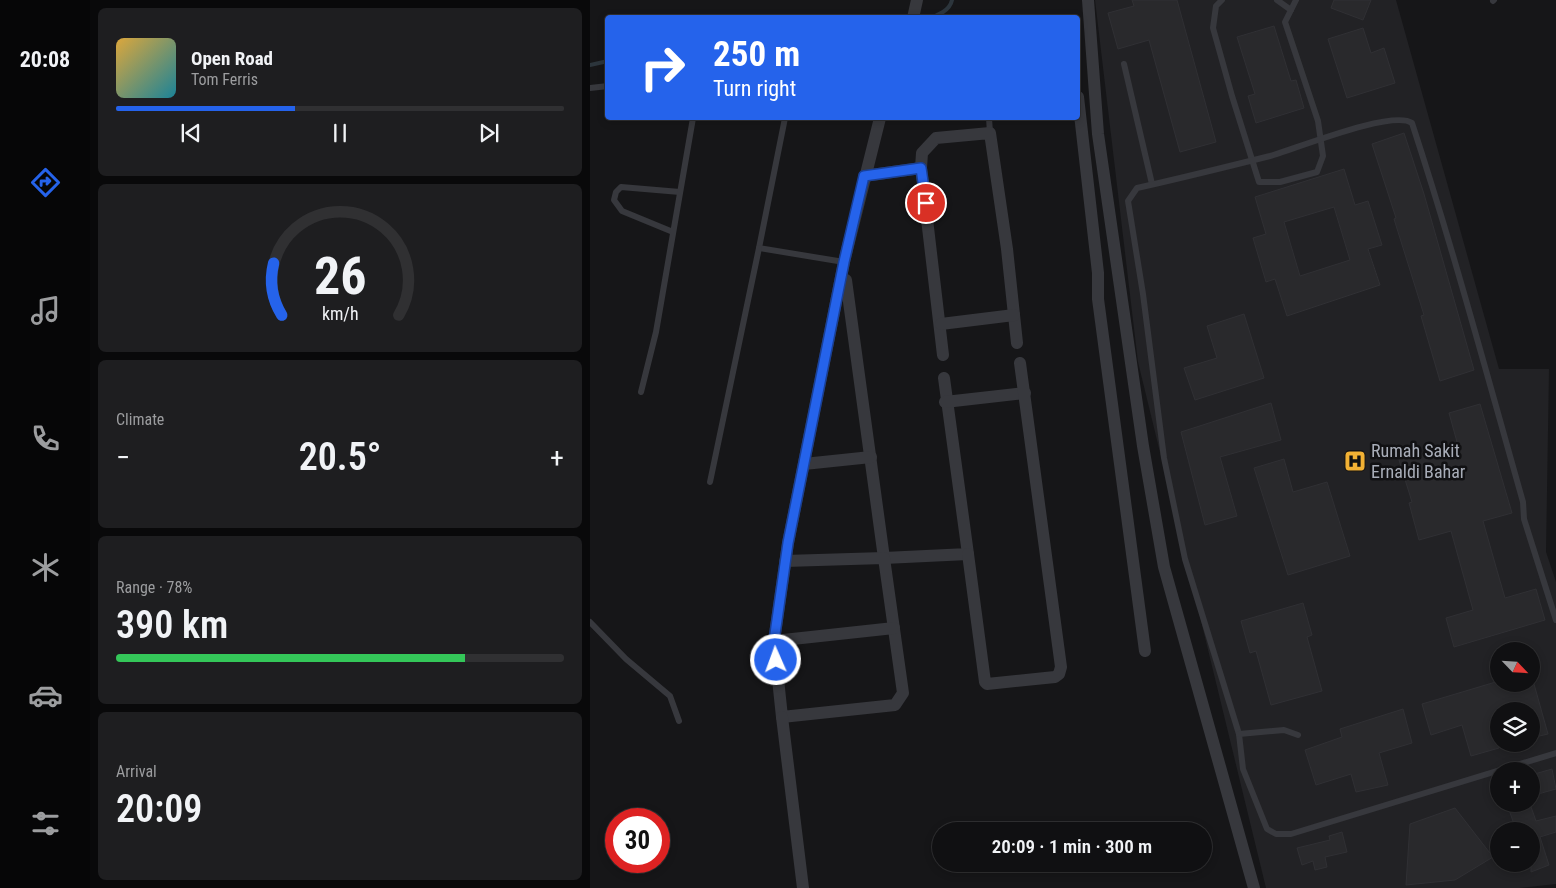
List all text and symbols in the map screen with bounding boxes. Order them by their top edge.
text: 250 m [713,34,800,75]
icon: right [630,35,695,100]
text: 20:08 [20,47,70,72]
text: Open Road [191,47,273,70]
text: Tom Ferris [191,70,258,89]
text: Turn right [713,76,796,101]
icon: previous [177,119,205,147]
icon: pause [326,119,354,147]
icon: next [475,119,503,147]
icon: directions [28,165,63,200]
pin [905,182,947,224]
icon: arrive [912,189,940,217]
text: 26 [314,246,366,307]
icon: music [28,293,63,328]
text: km/h [322,303,358,324]
text: Climate [116,410,164,429]
icon: phone [28,421,63,456]
text: 20.5° [299,435,381,479]
place label: Rumah Sakit Ernaldi Bahar [1371,440,1466,482]
text: − [116,441,130,474]
text: + [550,441,564,474]
hospital icon: Rumah Sakit Ernaldi Bahar [1343,449,1367,473]
icon: climate [28,550,63,585]
text: Range · 78% [116,578,192,597]
text: 390 km [116,603,228,647]
position arrow [749,633,801,685]
north arrow [1490,642,1540,692]
map controls [1490,642,1540,872]
icon: car [28,678,63,713]
button: layers [1490,702,1540,752]
text: Arrival [116,762,157,781]
button: + [1490,762,1540,812]
text: 20:09 [116,787,202,831]
icon: filters [28,806,63,841]
speed limit sign: 30 [605,808,670,873]
button: − [1490,822,1540,872]
text: 20:09 · 1 min · 300 m [992,835,1152,858]

